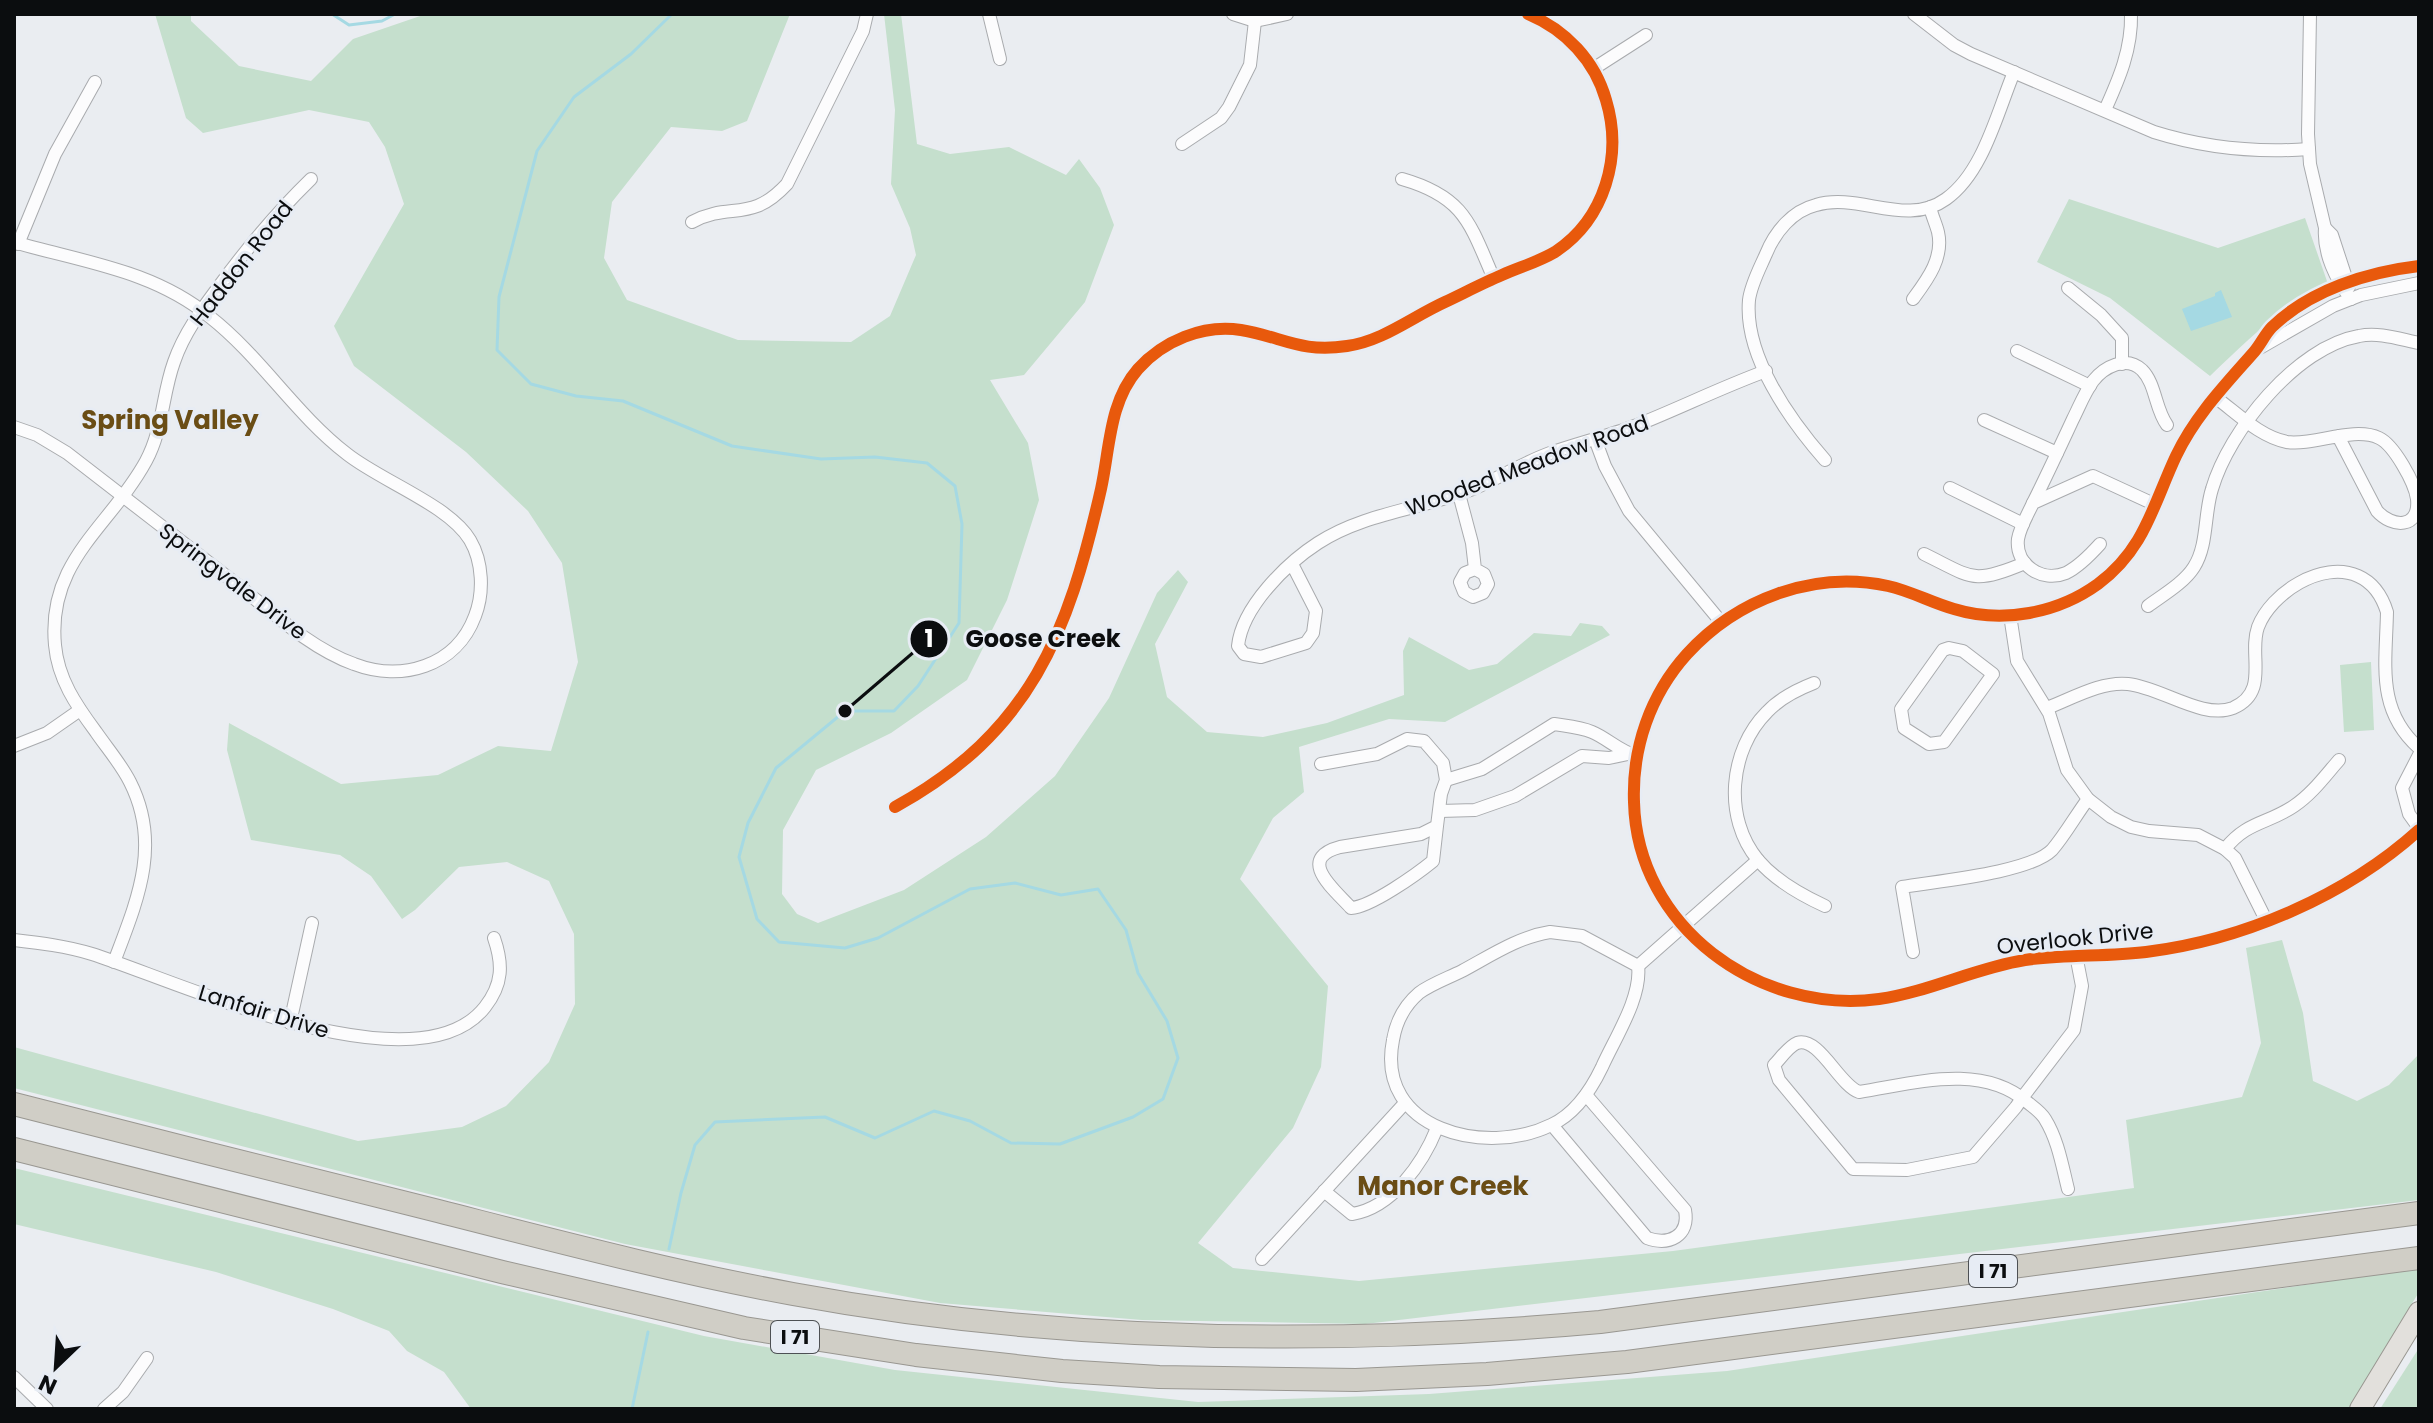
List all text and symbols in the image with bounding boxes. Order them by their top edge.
street label: Haddon Road [183,194,300,332]
district label: Spring Valley [81,402,259,438]
street label: Wooded Meadow Road [1401,407,1653,524]
street label: Springvale Drive [152,516,313,647]
callout: Goose Creek [909,615,1137,663]
text: 1 [924,622,934,655]
text: Goose Creek [965,622,1121,655]
street label: Overlook Drive [1995,915,2155,962]
street label: Lanfair Drive [195,977,333,1046]
district label: Manor Creek [1357,1168,1529,1204]
road number: I 71 [1969,1255,2017,1287]
road number: I 71 [771,1321,819,1353]
north arrow [16,1327,96,1407]
text: N [34,1367,62,1402]

